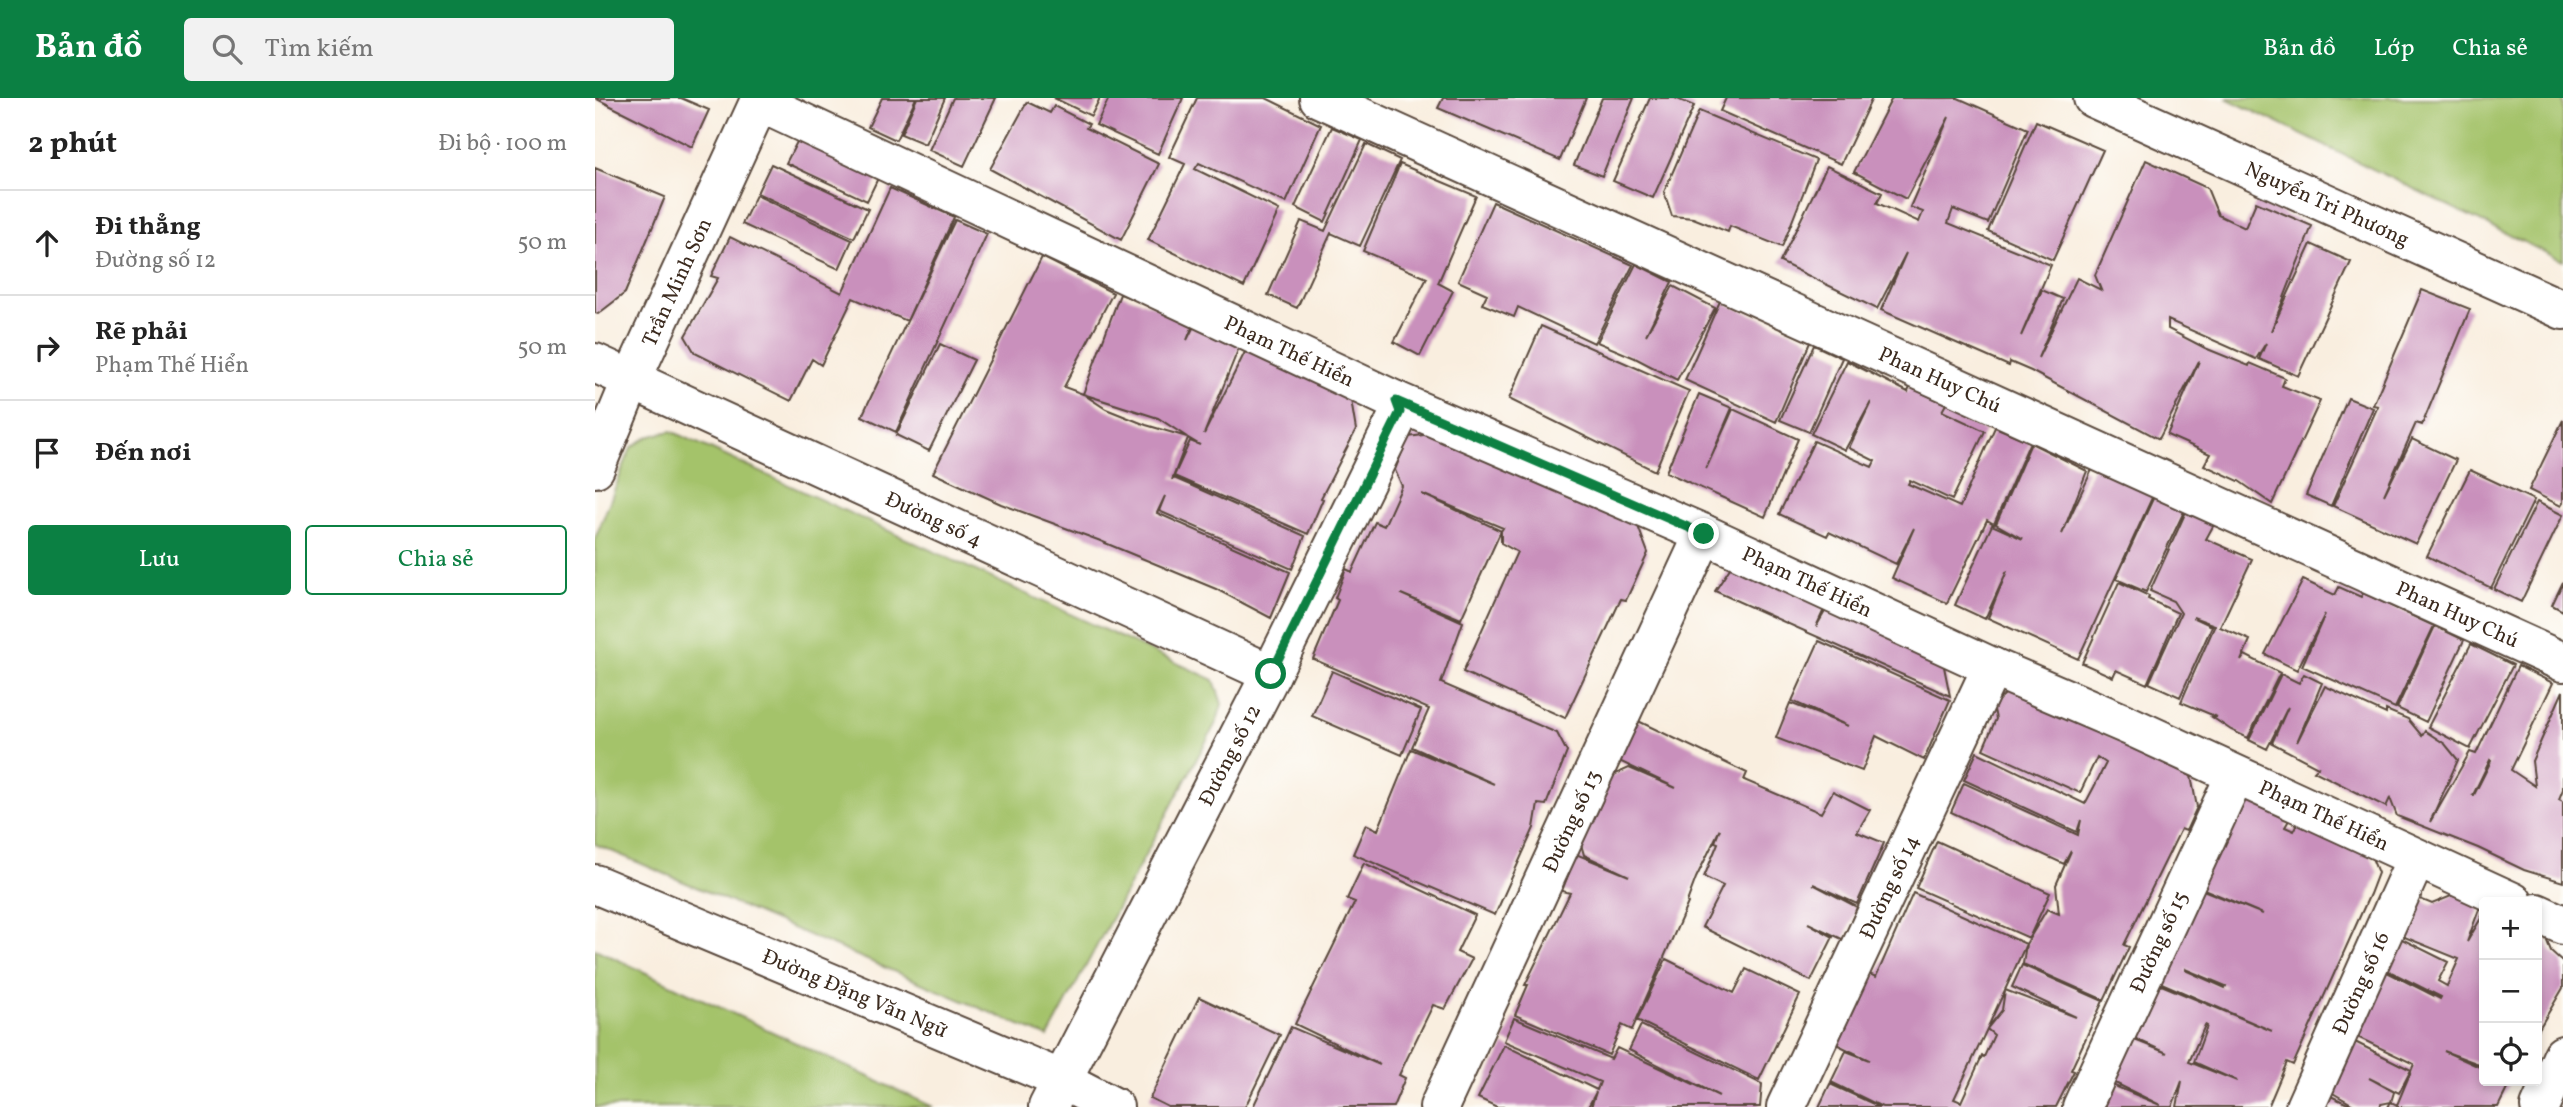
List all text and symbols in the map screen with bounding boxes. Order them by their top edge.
search box [184,18,674,81]
text: Bản đồ [35,26,142,72]
icon: search [208,30,246,68]
text: Tìm kiếm [264,31,374,67]
text: Bản đồ [2263,32,2336,66]
text: Lớp [2374,32,2414,66]
text: Chia sẻ [2452,32,2528,66]
text: 2 phút [28,123,117,165]
text: Đi bộ · 100 m [438,128,567,160]
street label: Nguyển Tri Phương [2240,155,2414,255]
text: Đi thẳng [95,209,201,245]
street label: Trần Minh Sơn [636,214,720,352]
icon: ahead [28,224,66,262]
text: 50 m [518,227,567,259]
text: Đường số 12 [95,245,216,277]
street label: Phạm Thế Hiển [1219,309,1359,395]
text: Rẽ phải [95,314,188,350]
icon: right [28,329,66,367]
text: 50 m [518,332,567,364]
street label: Phan Huy Chú [1873,341,2006,421]
text: Phạm Thế Hiển [95,350,249,382]
icon: arrive [28,434,66,472]
text: Đến nơi [95,435,191,471]
street label: Đường số 4 [880,485,986,555]
route end [1688,518,1719,549]
button: Lưu [28,525,291,595]
button: Chia sẻ [305,525,567,595]
street label: Phạm Thế Hiển [1737,540,1877,626]
street label: Phan Huy Chú [2391,575,2523,656]
route start [1255,658,1286,689]
street label: Đường số 12 [1192,700,1269,811]
street label: Đường số 13 [1536,766,1609,878]
street label: Phạm Thế Hiển [2253,774,2393,859]
street label: Đường số 14 [1854,831,1927,944]
street label: Đường số 15 [2124,887,2196,998]
map controls [2479,897,2542,1086]
button: + [2479,897,2542,960]
street label: Đường số 16 [2326,927,2398,1040]
street label: Đường Đặng Văn Ngữ [757,943,952,1046]
button: − [2479,960,2542,1023]
button: locate [2479,1023,2542,1086]

